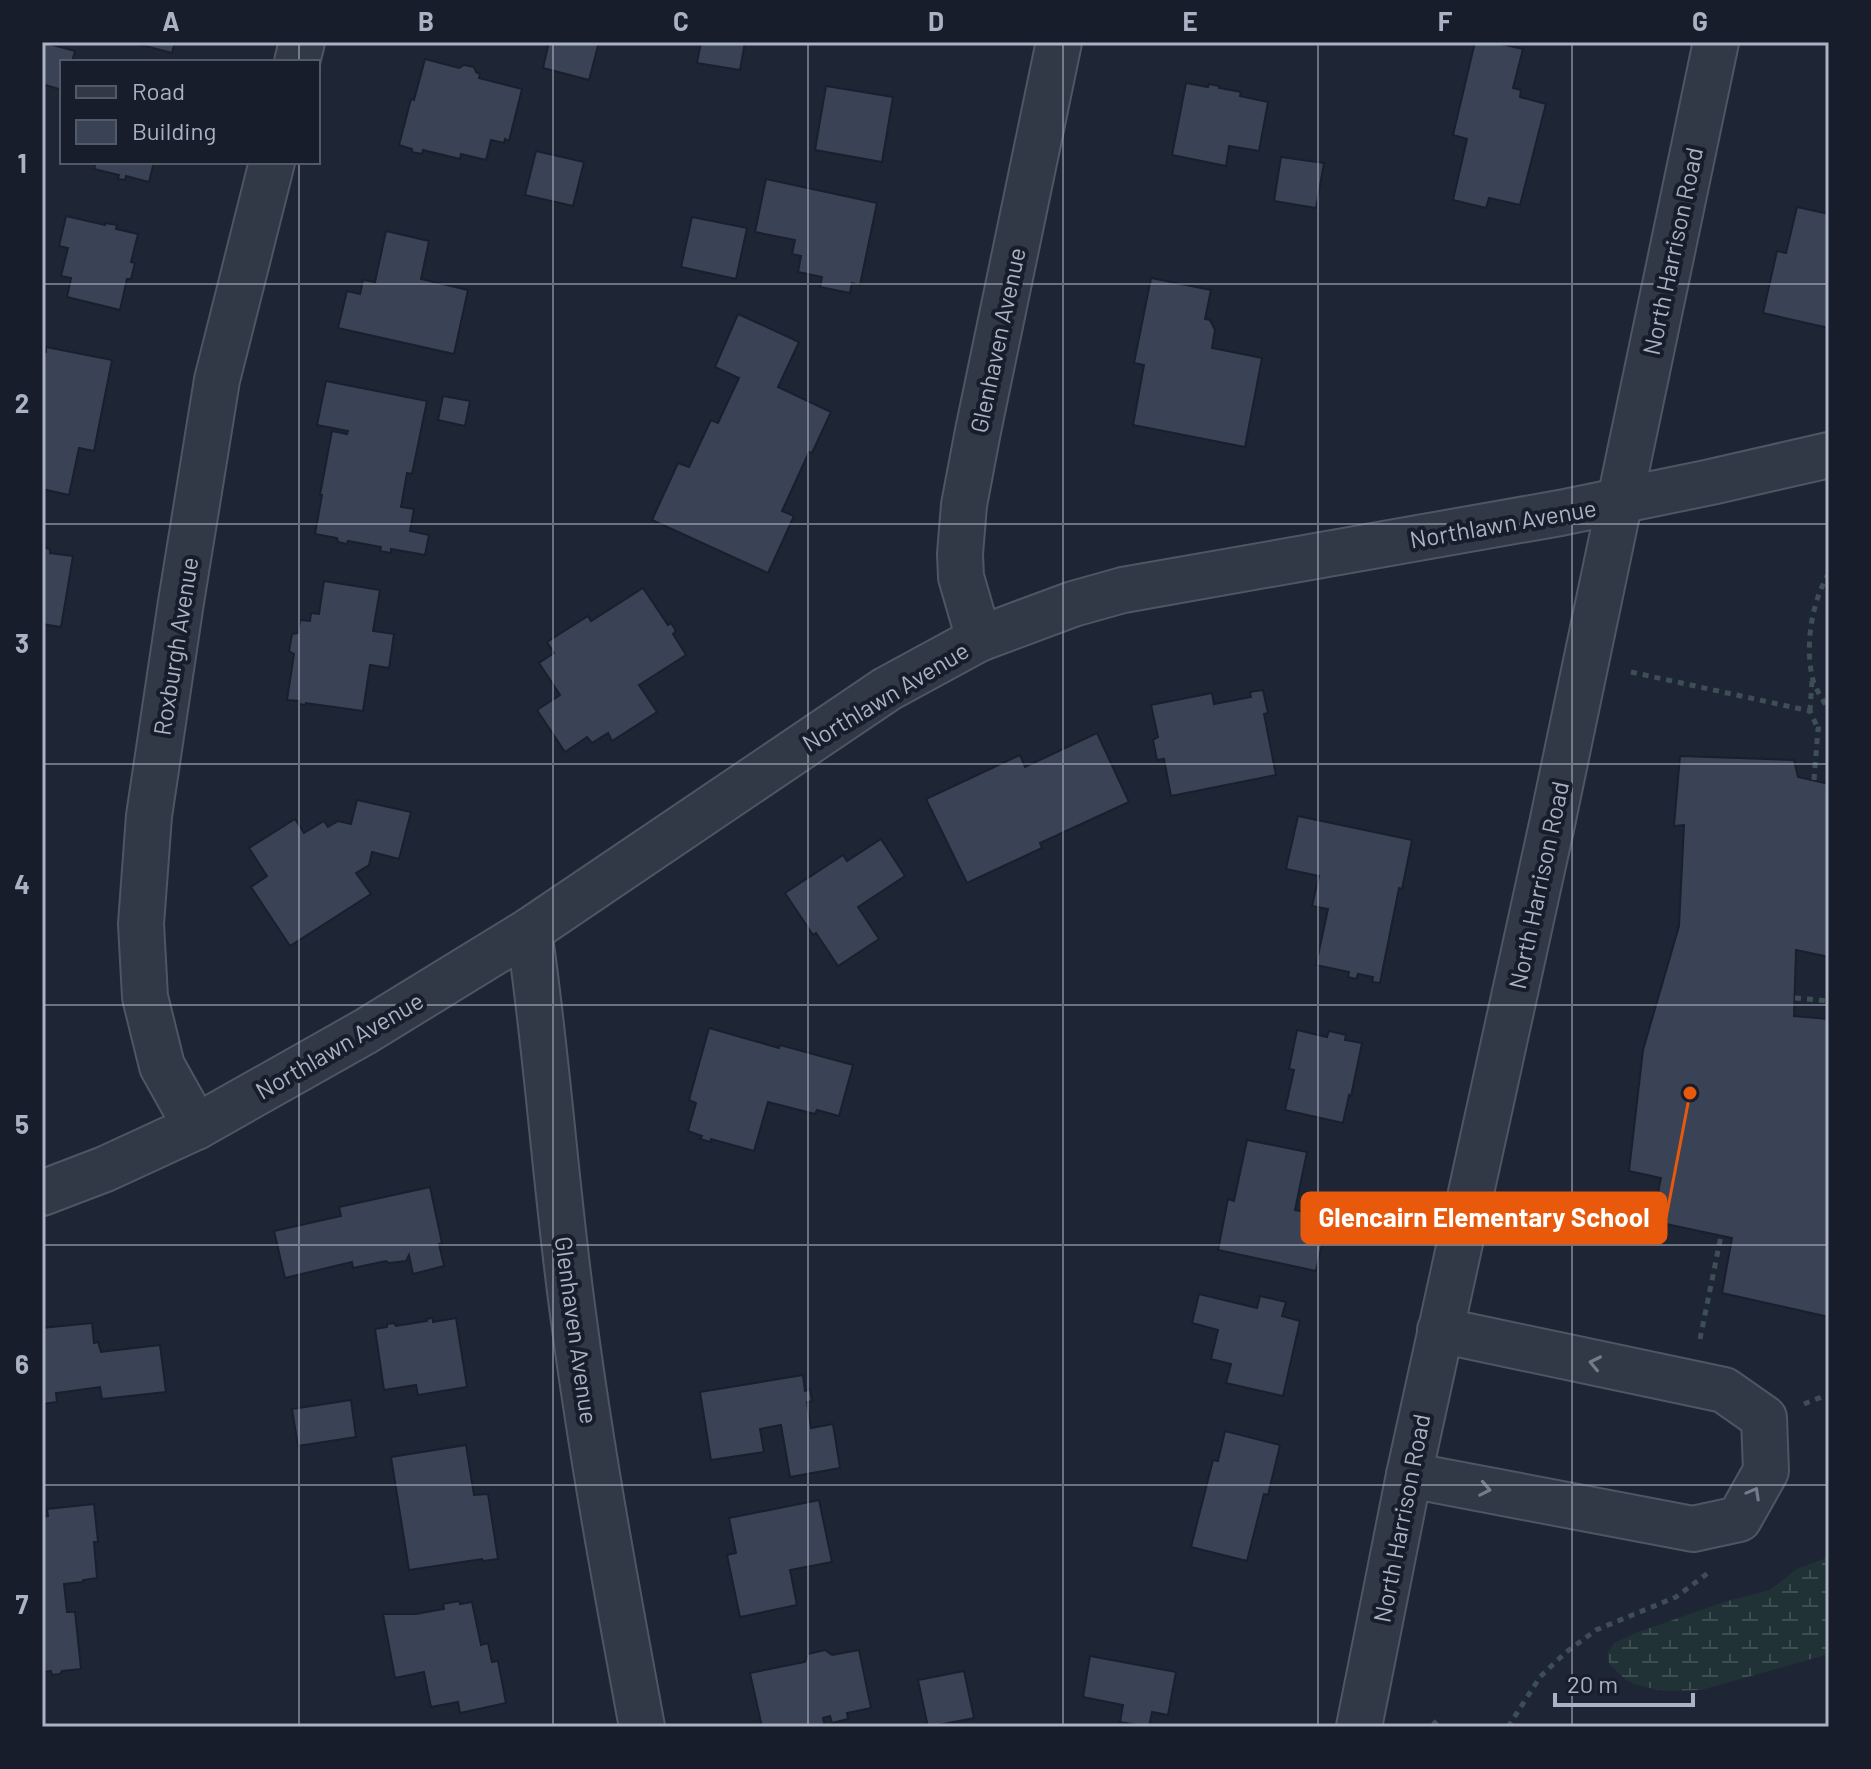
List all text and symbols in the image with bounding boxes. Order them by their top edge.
text: A [162,5,180,36]
text: B [418,5,434,36]
text: C [673,5,689,36]
text: D [928,5,944,36]
text: E [1182,5,1198,36]
text: F [1438,5,1453,36]
text: G [1692,5,1708,36]
legend [60,60,320,164]
text: Road [132,76,185,105]
text: Building [132,116,216,145]
street label: North Harrison Road [1636,144,1708,358]
text: 1 [17,147,27,178]
street label: Glenhaven Avenue [963,245,1031,435]
text: 2 [15,387,29,418]
street label: Northlawn Avenue [1407,492,1599,554]
street label: Roxburgh Avenue [147,555,203,737]
text: 3 [15,627,29,658]
street label: Northlawn Avenue [797,635,973,757]
street label: North Harrison Road [1502,778,1574,992]
text: 4 [14,868,30,899]
street label: Northlawn Avenue [250,985,428,1105]
text: 5 [15,1108,29,1139]
callout: Glencairn Elementary School [1302,1193,1666,1243]
text: Glencairn Elementary School [1318,1201,1650,1232]
street label: Glenhaven Avenue [550,1235,604,1425]
text: 6 [15,1348,29,1379]
one-way arrow [1588,1355,1602,1372]
street label: North Harrison Road [1367,1411,1435,1625]
one-way arrow [1479,1480,1492,1497]
one-way arrow [1744,1487,1759,1501]
text: 7 [16,1588,29,1619]
scale bar [1555,1657,1693,1707]
text: 20 m [1567,1669,1618,1698]

